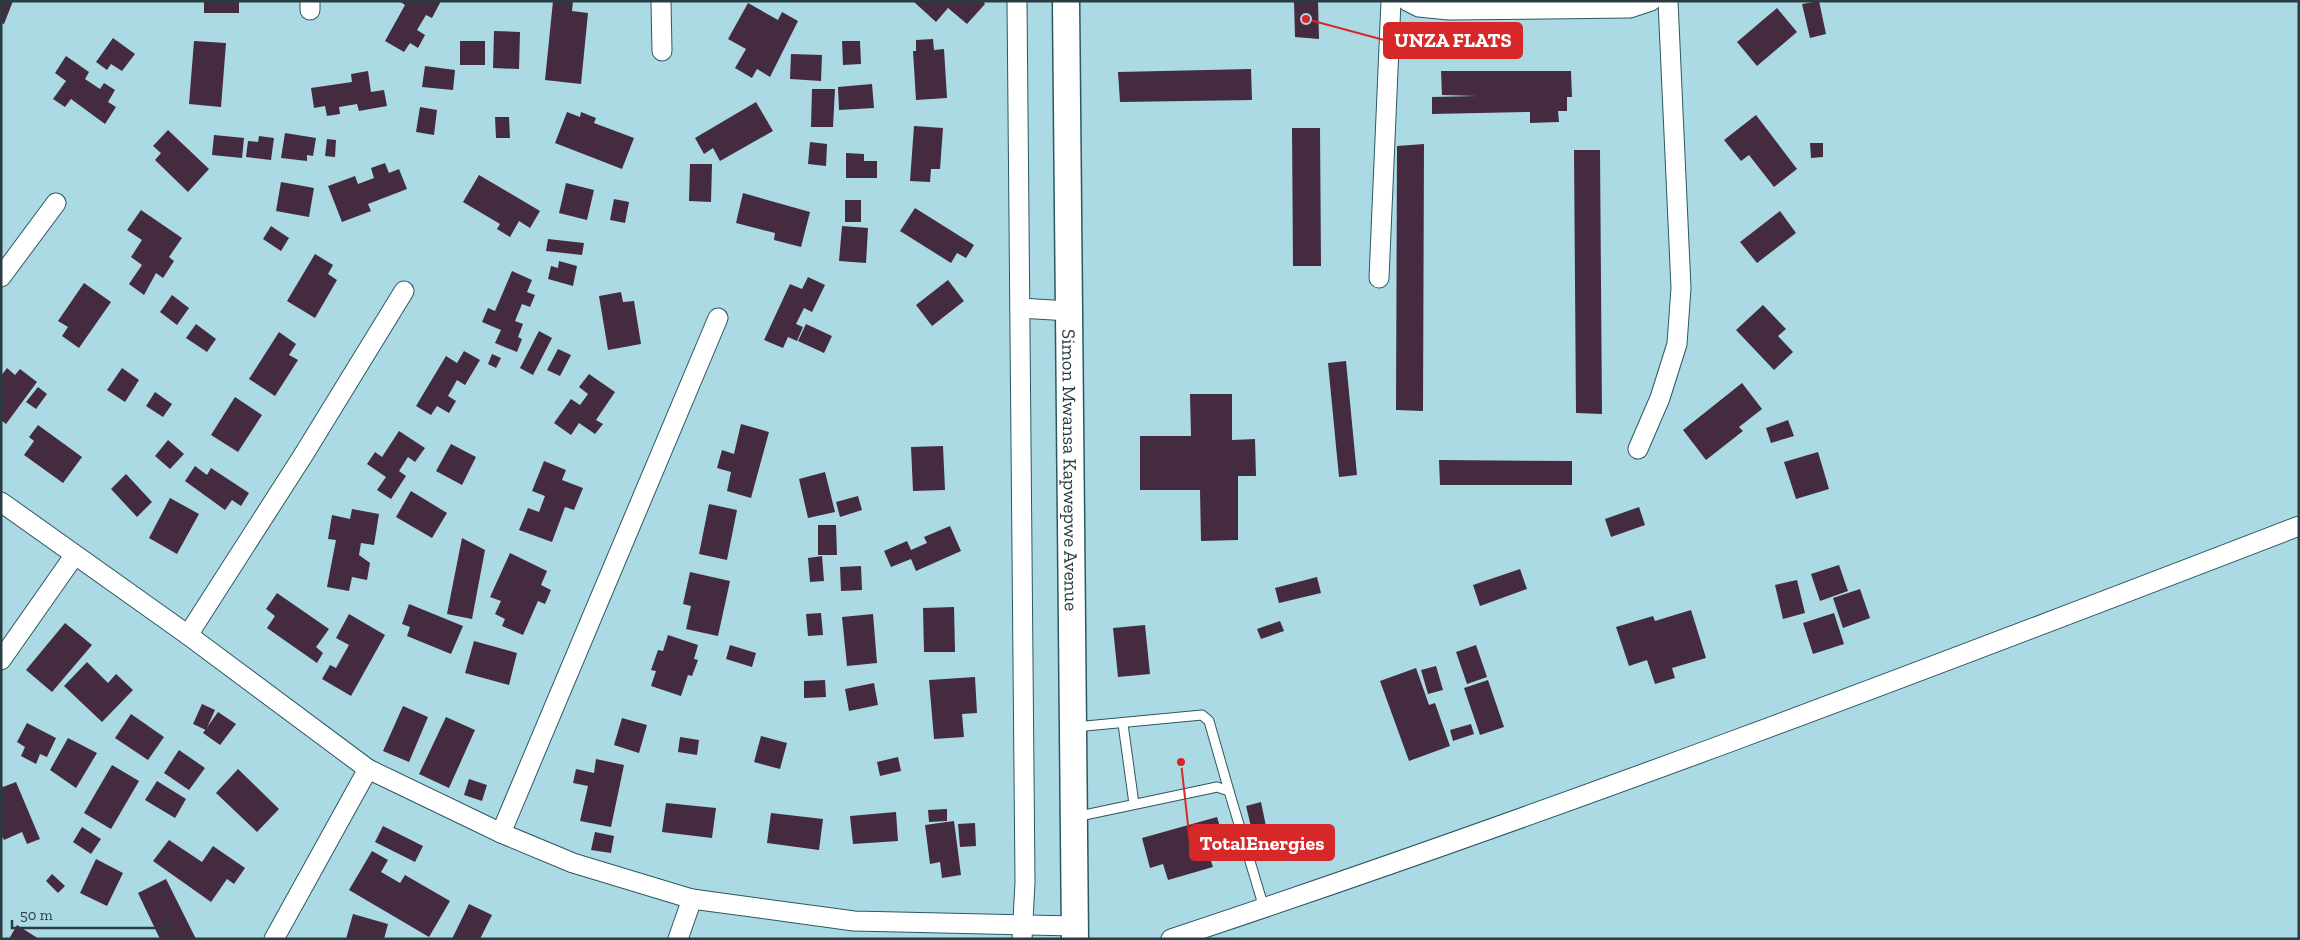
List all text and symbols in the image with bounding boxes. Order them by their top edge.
callout: UNZA FLATS [1384,23,1522,58]
text: UNZA FLATS [1394,28,1512,52]
street label: Simon Mwansa Kapwepwe Avenue [1057,329,1083,611]
callout: TotalEnergies [1190,825,1334,860]
text: TotalEnergies [1200,831,1324,855]
scale bar [12,898,168,930]
text: 50 m [20,906,53,924]

